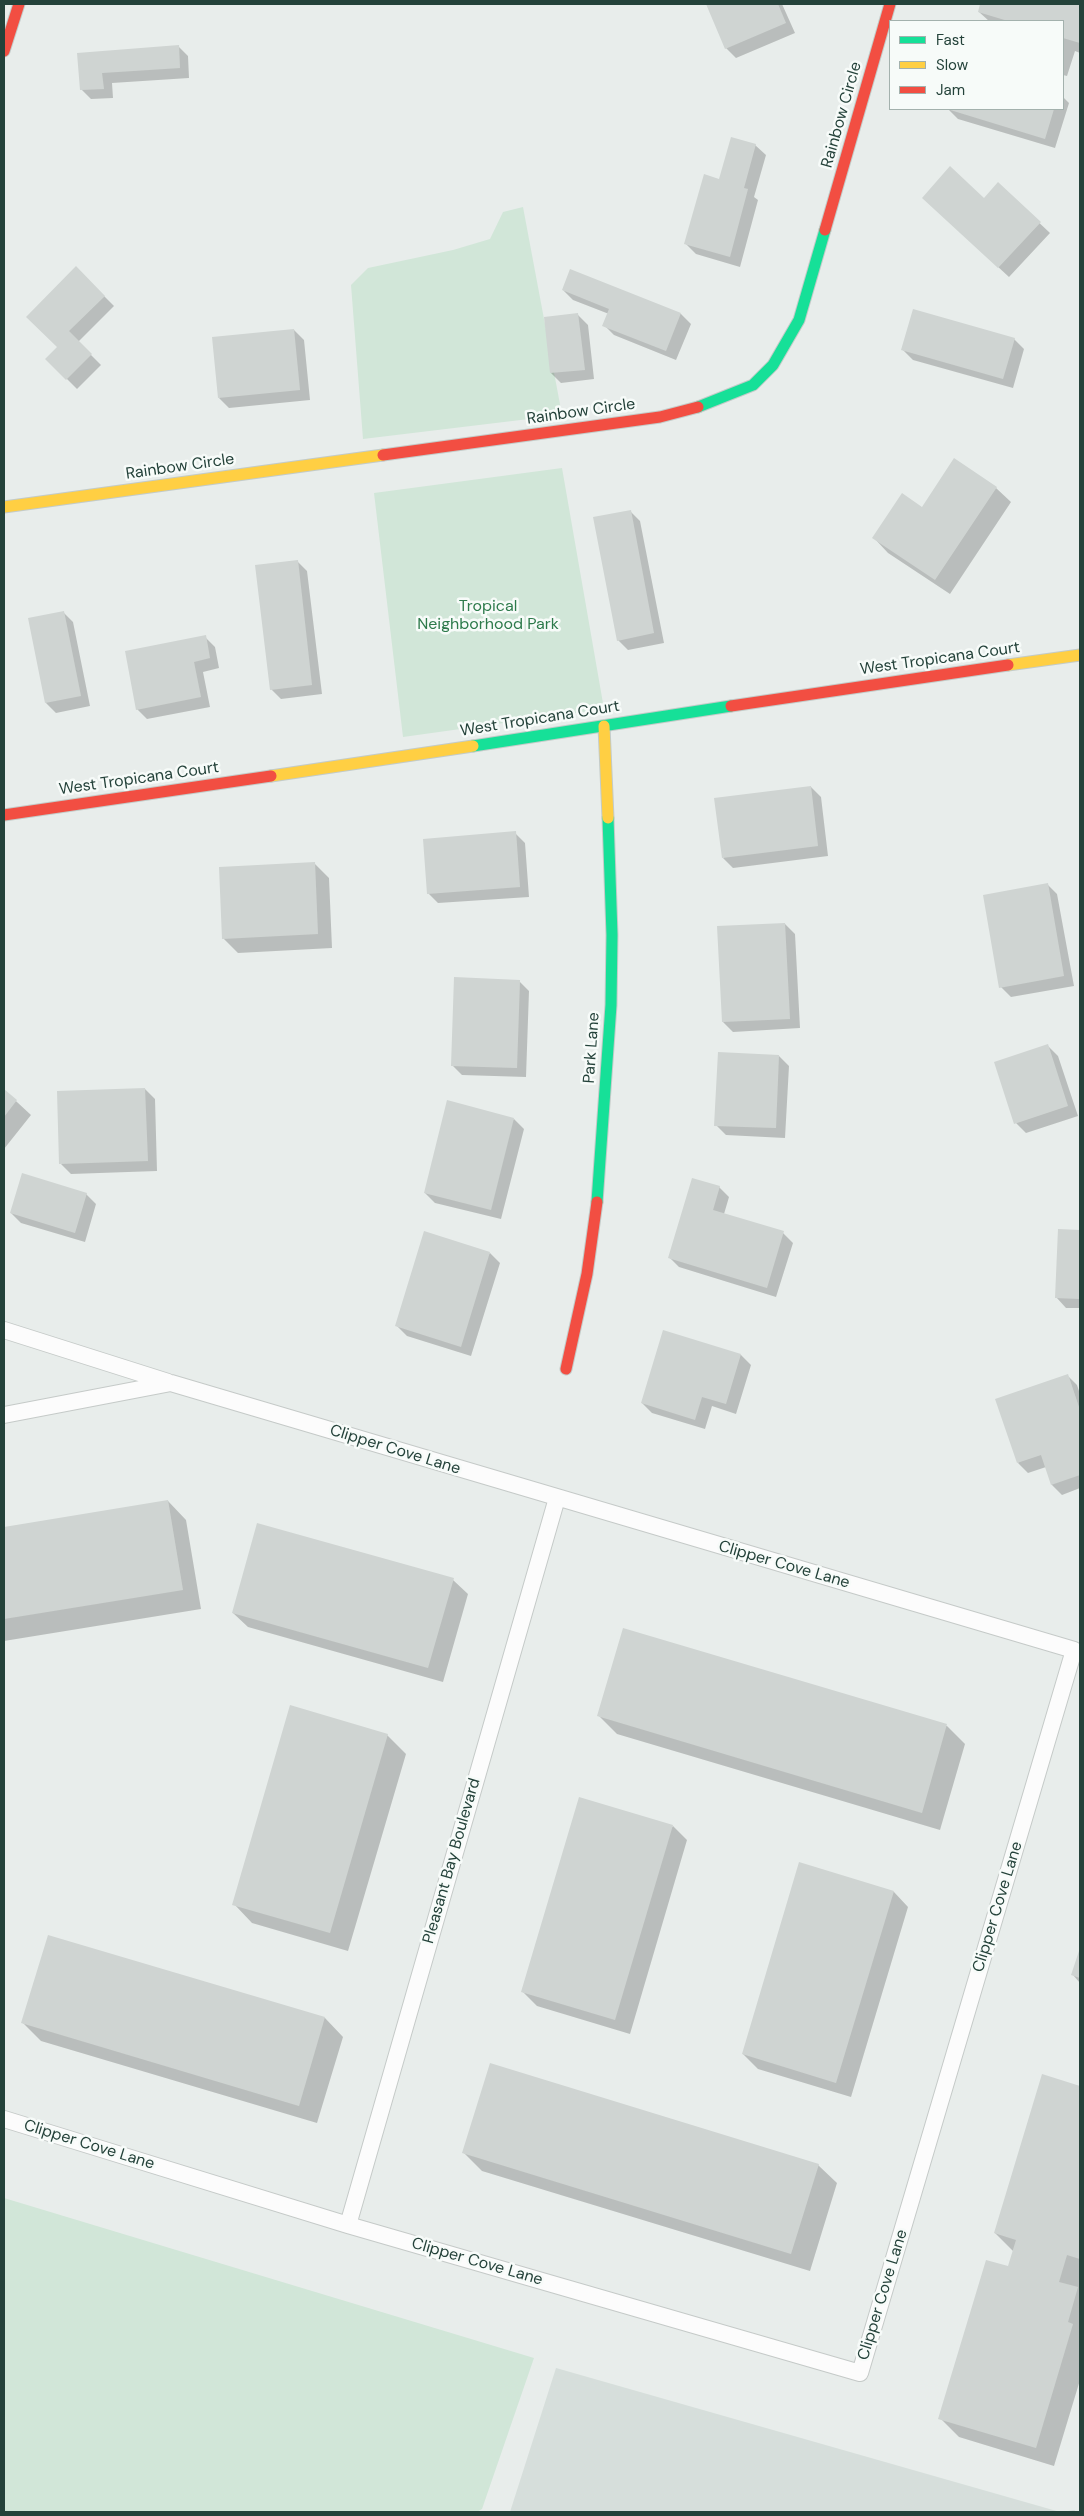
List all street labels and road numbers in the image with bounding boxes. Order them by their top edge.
street label: Rainbow Circle [818,60,866,170]
street label: Rainbow Circle [525,395,637,429]
street label: Rainbow Circle [124,450,236,484]
street label: West Tropicana Court [859,638,1021,680]
street label: West Tropicana Court [459,697,621,741]
street label: West Tropicana Court [58,758,220,800]
street label: Park Lane [580,1012,604,1084]
street label: Clipper Cove Lane [327,1421,463,1479]
street label: Clipper Cove Lane [716,1537,852,1593]
street label: Pleasant Bay Boulevard [419,1776,485,1946]
street label: Clipper Cove Lane [969,1839,1027,1975]
street label: Clipper Cove Lane [21,2116,157,2174]
street label: Clipper Cove Lane [854,2227,912,2363]
street label: Clipper Cove Lane [409,2234,545,2290]

